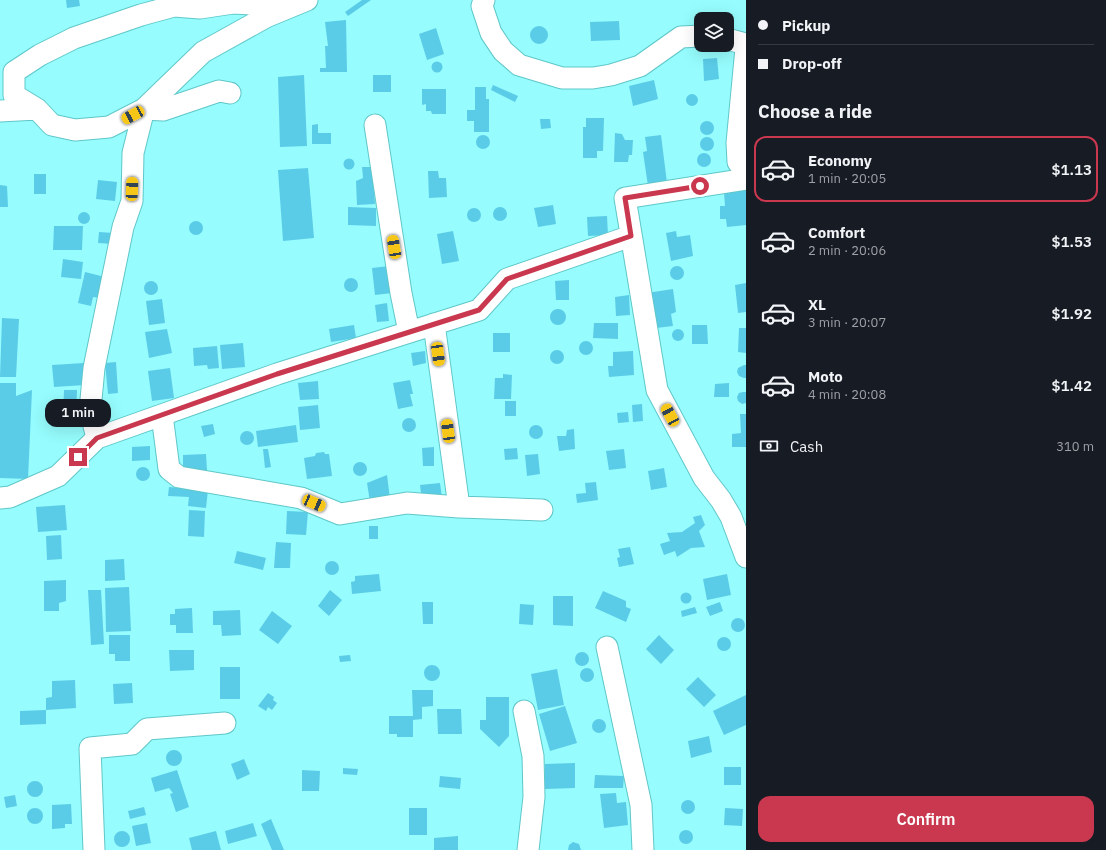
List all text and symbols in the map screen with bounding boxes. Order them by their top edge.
map controls [694,12,734,52]
button: layers [694,12,734,52]
text: Pickup [782,16,830,35]
text: Drop-off [782,54,842,73]
text: Choose a ride [758,100,872,123]
car [120,104,146,126]
icon: car [760,151,796,187]
text: Economy [808,151,872,170]
text: $1.13 [1052,160,1092,179]
text: 1 min · 20:05 [808,170,886,187]
car [126,177,138,201]
route start [691,177,709,195]
icon: car [760,223,796,259]
text: Comfort [808,223,865,242]
text: $1.53 [1052,232,1092,251]
car [386,234,402,260]
text: 2 min · 20:06 [808,242,886,259]
icon: car [760,295,796,331]
text: XL [808,295,826,314]
text: $1.92 [1052,304,1092,323]
text: 3 min · 20:07 [808,314,886,331]
car [430,341,446,367]
icon: car [760,367,796,403]
text: Moto [808,367,843,386]
text: $1.42 [1052,376,1092,395]
text: 4 min · 20:08 [808,386,886,403]
callout: 1 min [45,399,111,427]
car [659,402,681,428]
text: 1 min [61,404,95,421]
car [440,418,456,444]
icon: cash [758,435,780,457]
text: Cash [790,437,823,456]
text: 310 m [1056,438,1094,455]
route end [69,448,87,466]
car [301,493,327,513]
button: Confirm [758,796,1094,842]

